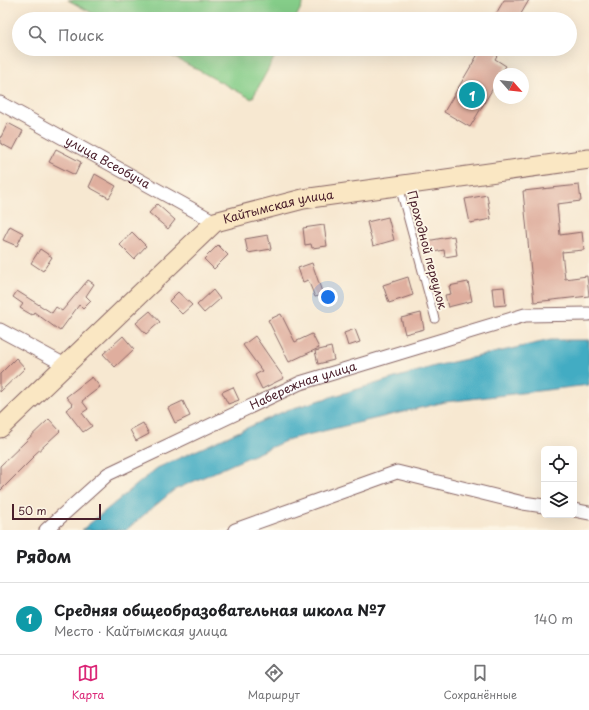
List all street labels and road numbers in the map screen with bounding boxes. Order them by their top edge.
street label: улица Всеобуча [62,131,154,193]
street label: Кайтымская улица [221,185,335,228]
street label: Проходной переулок [403,188,453,312]
street label: Набережная улица [246,356,359,414]

